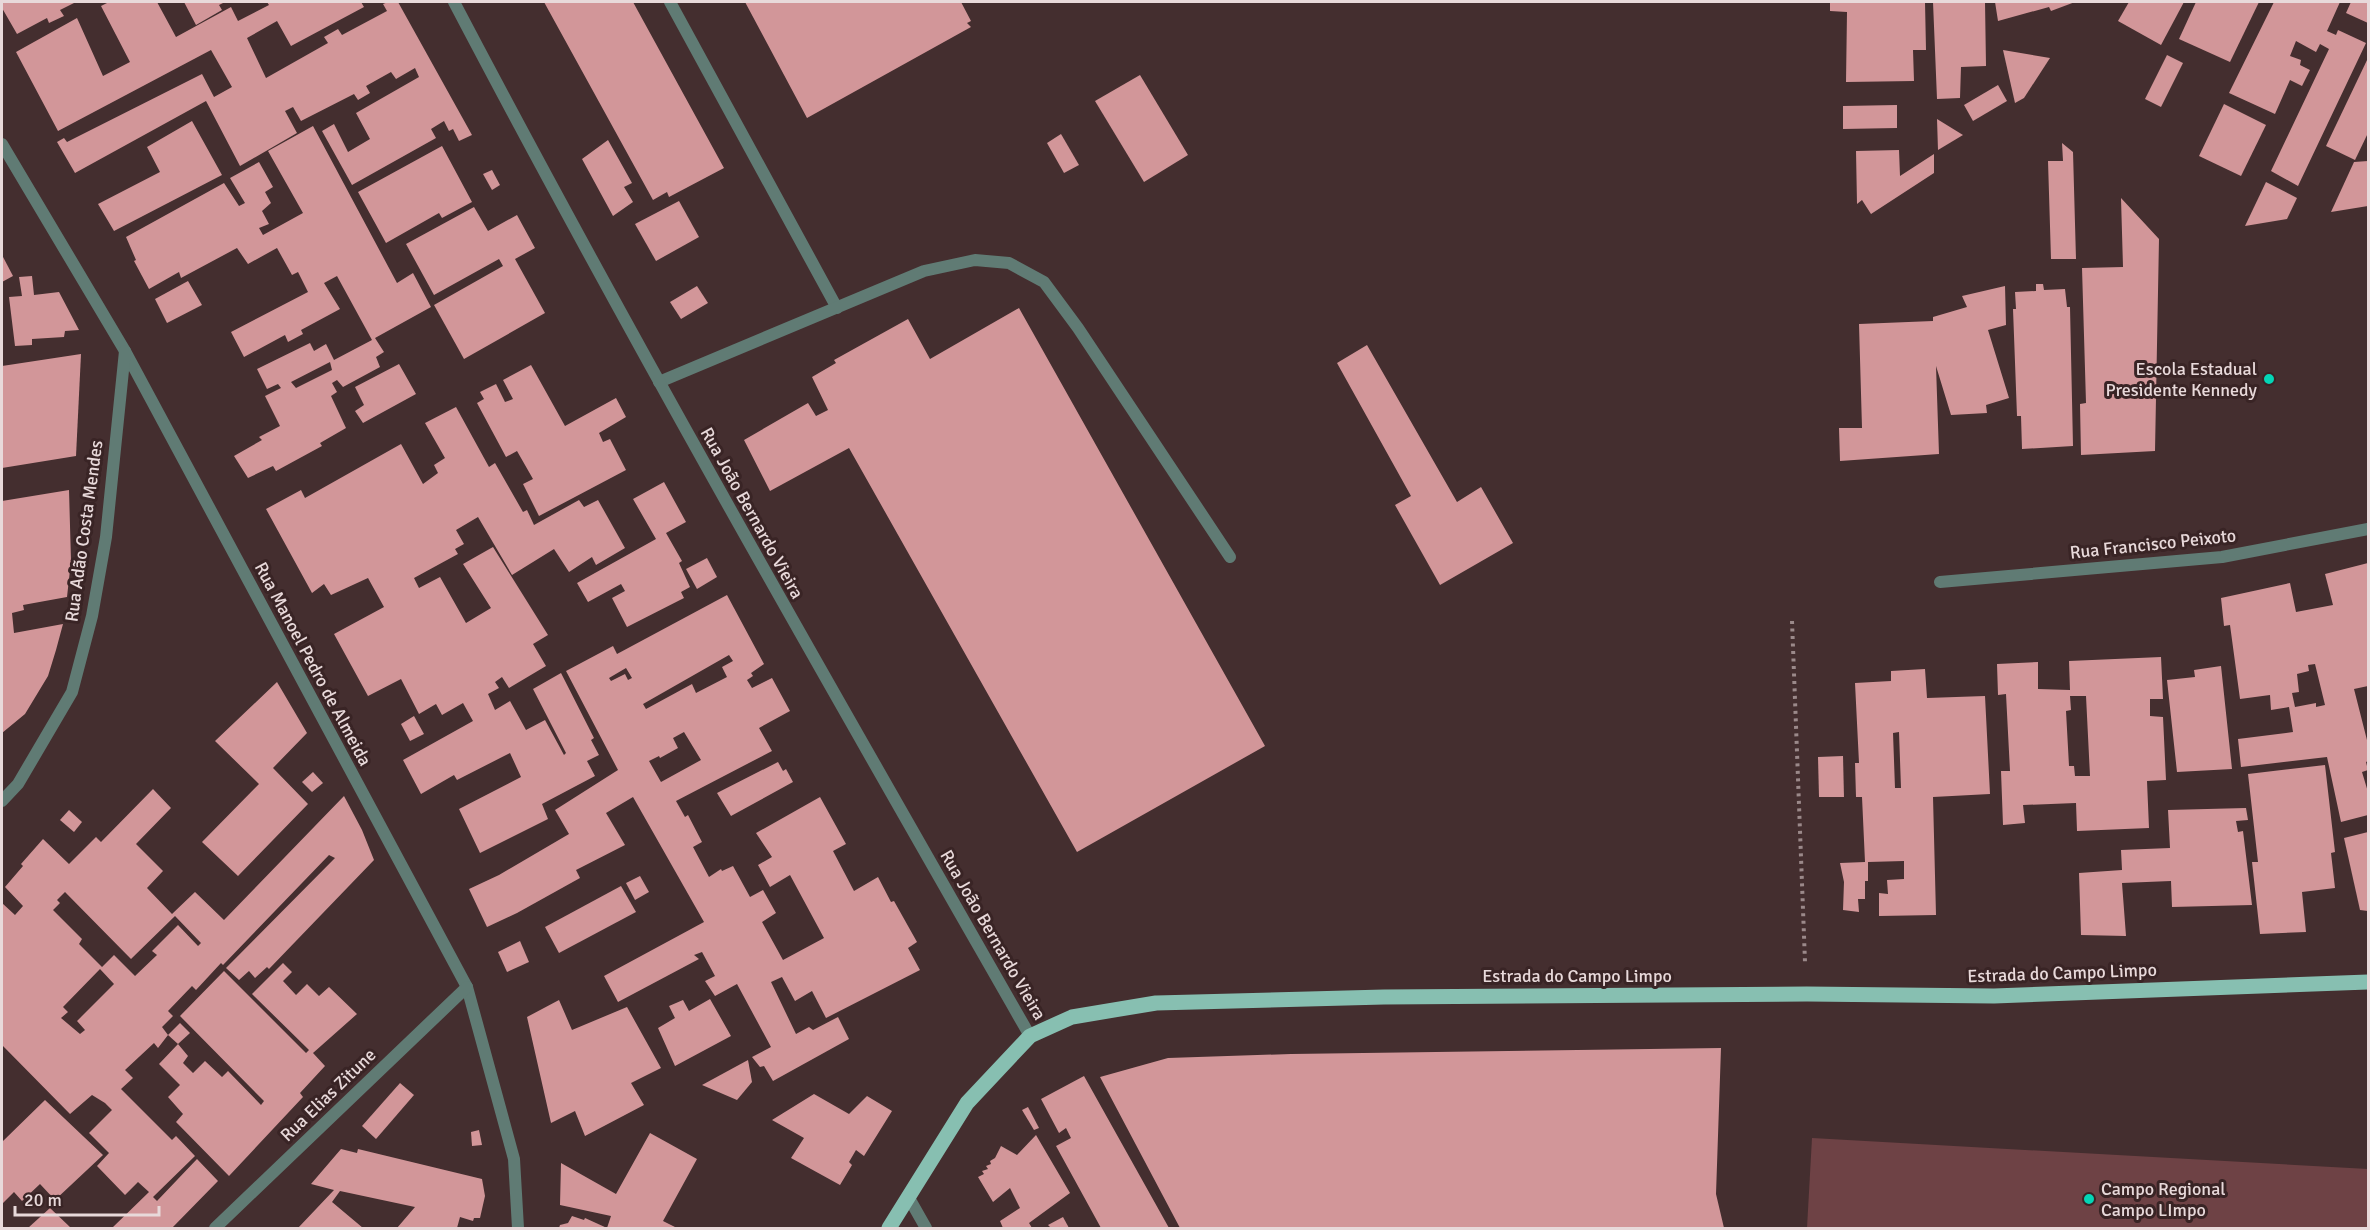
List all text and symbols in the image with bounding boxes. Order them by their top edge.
place label: Escola Estadual Presidente Kennedy [2105,358,2258,401]
marker: Escola Estadual Presidente Kennedy [2262,372,2276,386]
street label: Rua João Bernardo Vieira [696,423,808,603]
street label: Rua Adão Costa Mendes [60,439,108,623]
street label: Rua Francisco Peixoto [2069,524,2237,564]
street label: Rua Manoel Pedro de Almeida [250,558,376,770]
street label: Rua João Bernardo Vieira [935,846,1051,1024]
street label: Estrada do Campo Limpo [1967,959,2157,987]
street label: Estrada do Campo Limpo [1482,965,1672,987]
street label: Rua Elias Zitune [276,1044,380,1146]
place label: Campo Regional Campo LImpo [2101,1178,2226,1221]
scale bar [15,1179,159,1217]
text: 20 m [24,1189,62,1211]
marker: Campo Regional Campo LImpo [2082,1192,2096,1206]

